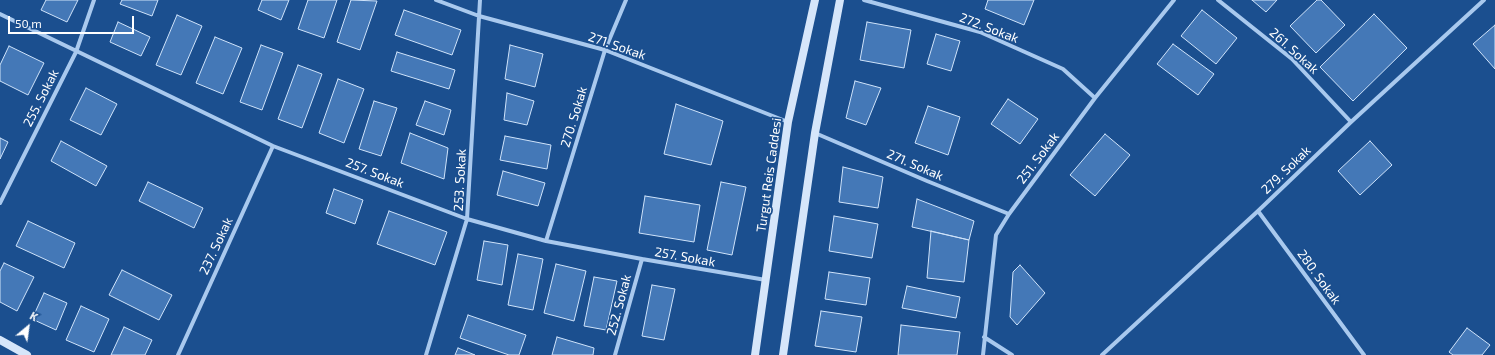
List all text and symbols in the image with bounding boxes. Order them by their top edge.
scale bar [10,8,136,34]
street label: 272. Sokak [957,10,1021,46]
text: 50 m [15,16,42,30]
street label: 261. Sokak [1266,25,1322,77]
street label: 271. Sokak [586,29,648,63]
street label: 255. Sokak [20,67,62,129]
street label: 270. Sokak [557,85,591,149]
street label: Turgut Reis Caddesi [753,117,785,233]
street label: 251. Sokak [1014,129,1062,187]
street label: 279. Sokak [1258,143,1314,197]
street label: 271. Sokak [884,146,946,184]
street label: 253. Sokak [451,148,469,212]
street label: 257. Sokak [344,155,406,191]
street label: 237. Sokak [196,215,236,277]
street label: 257. Sokak [653,244,717,270]
street label: 280. Sokak [1294,247,1344,307]
street label: 252. Sokak [603,273,635,337]
north arrow [8,307,48,347]
text: K [28,309,40,323]

